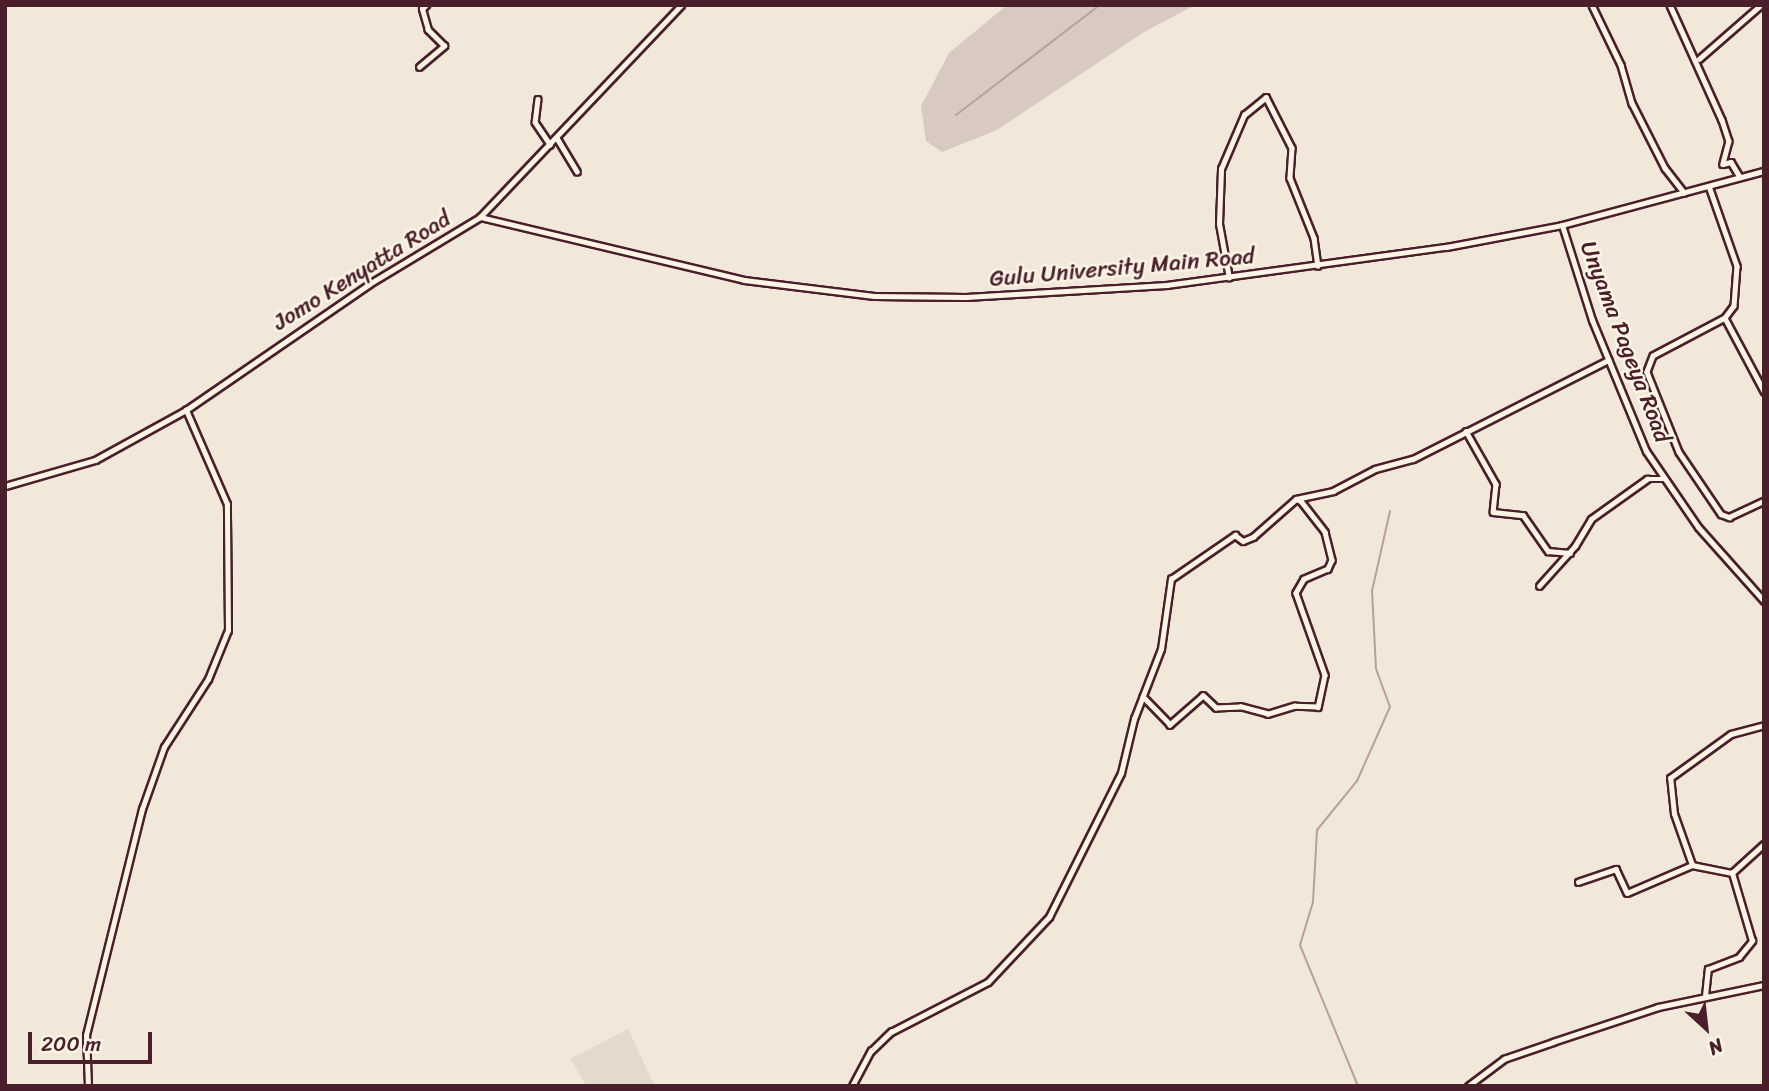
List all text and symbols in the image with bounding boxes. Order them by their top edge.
street label: Jomo Kenyatta Road [268,205,456,337]
street label: Unyama Pageya Road [1574,237,1676,447]
street label: Gulu University Main Road [988,243,1256,293]
north arrow [1671,993,1741,1063]
scale bar [32,1018,156,1062]
text: 200 m [41,1025,101,1063]
text: N [1702,1029,1729,1065]

